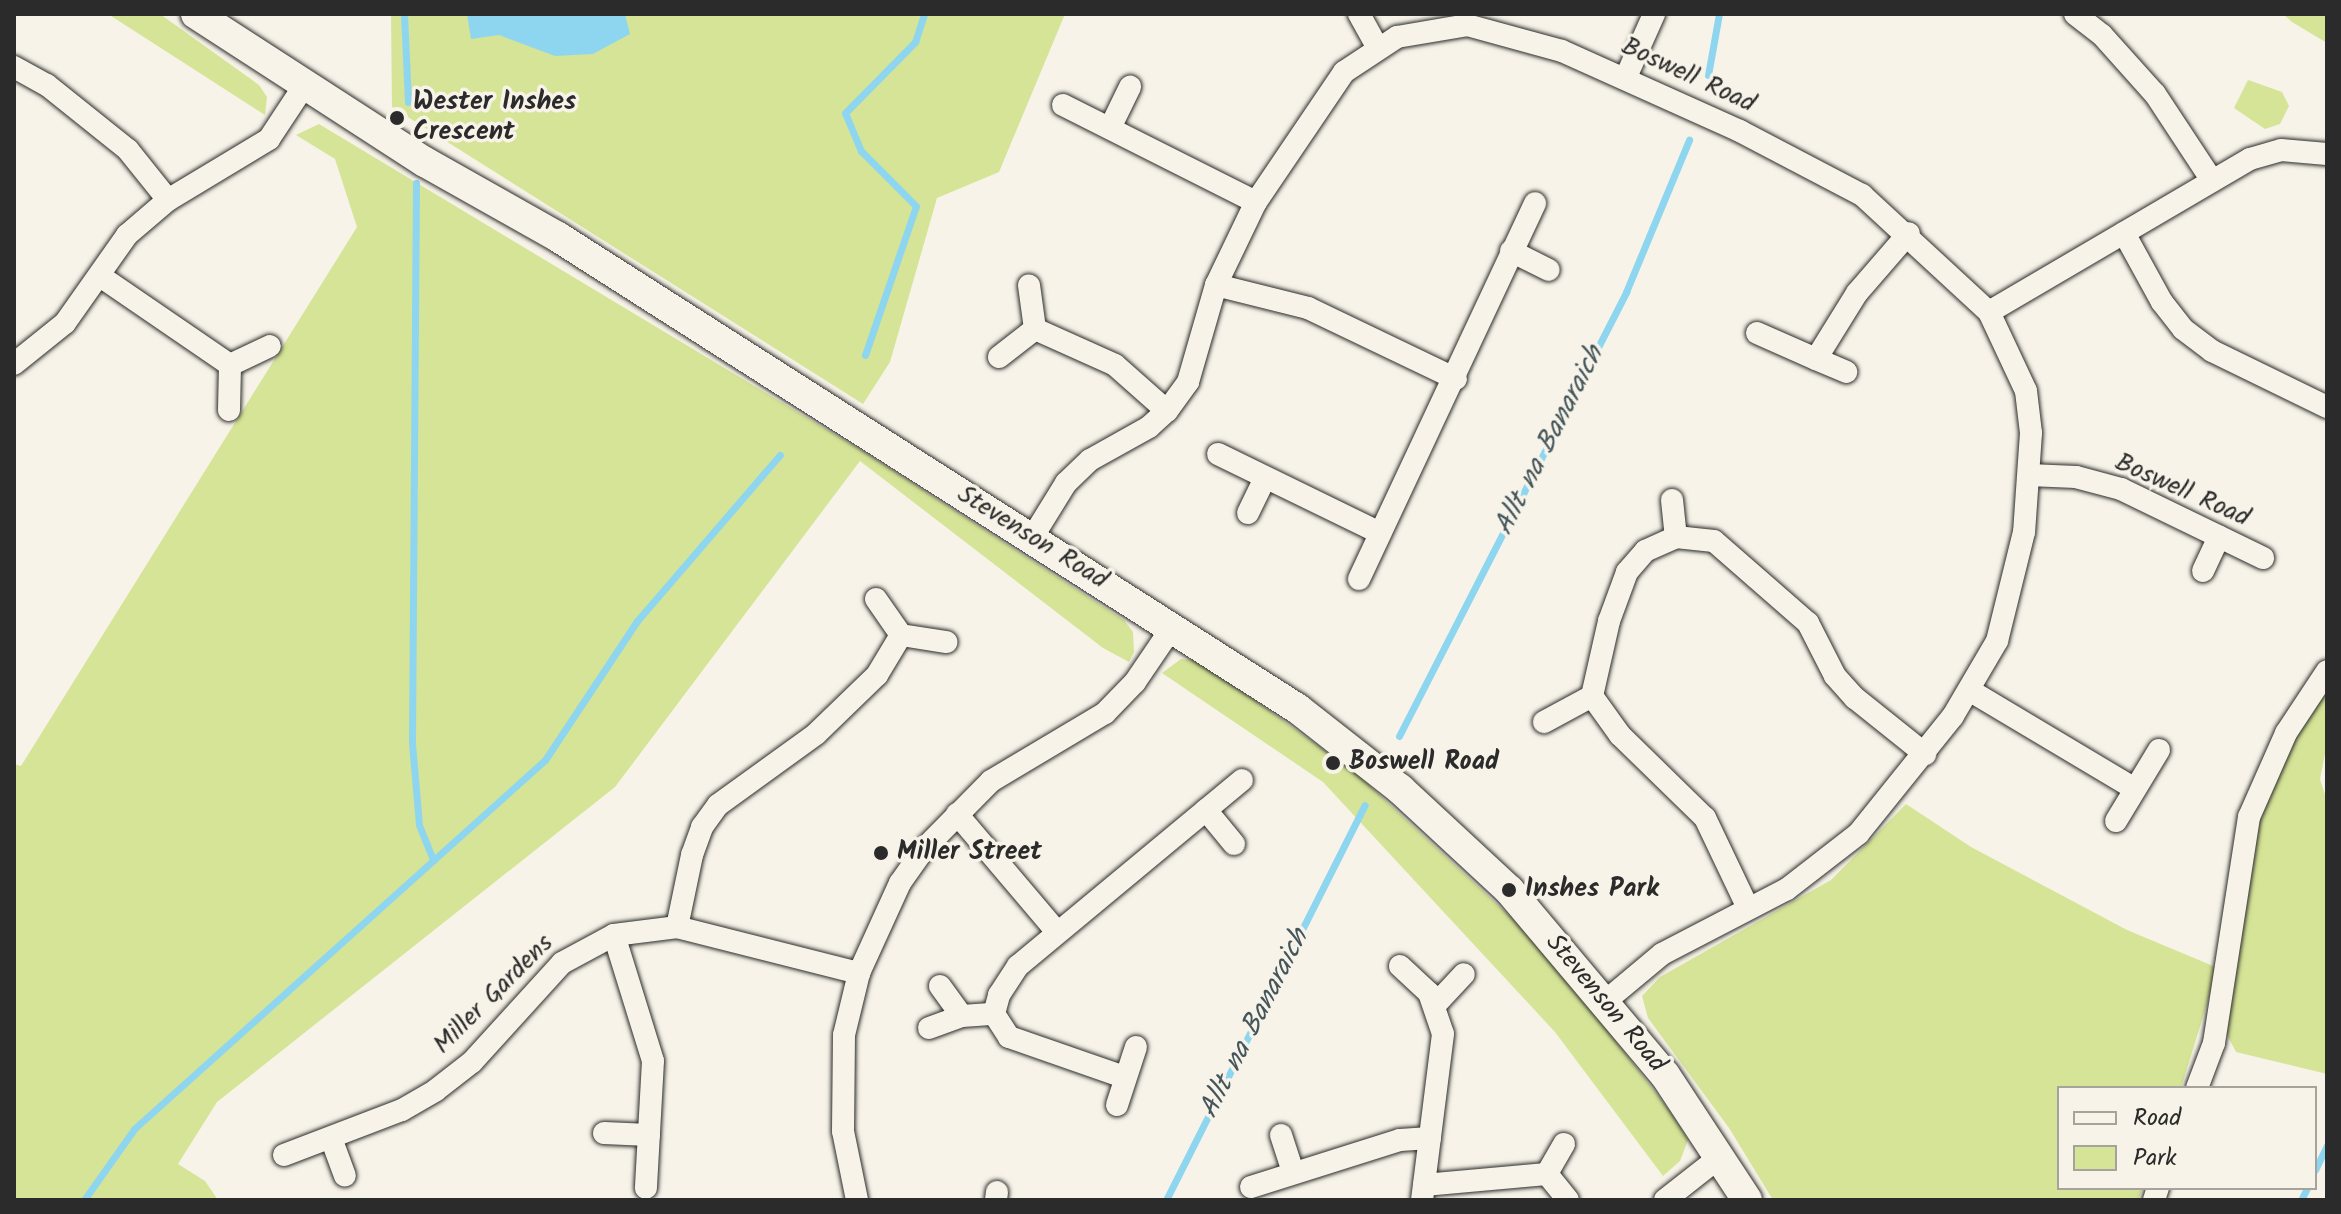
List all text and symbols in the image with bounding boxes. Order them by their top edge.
street label: Boswell Road [1616,31,1760,121]
place label: Wester Inshes Crescent [413,87,576,148]
marker: Wester Inshes Crescent [388,109,406,127]
water label: Allt na Banaraich [1488,341,1612,541]
street label: Boswell Road [2110,447,2254,535]
street label: Stevenson Road [951,479,1113,597]
place label: Boswell Road [1349,747,1499,779]
marker: Boswell Road [1324,754,1342,772]
place label: Miller Street [897,837,1042,869]
marker: Miller Street [872,844,890,862]
place label: Inshes Park [1525,874,1659,906]
marker: Inshes Park [1500,881,1518,899]
water label: Allt na Banaraich [1193,924,1317,1124]
street label: Stevenson Road [1538,928,1672,1080]
street label: Miller Gardens [428,929,560,1061]
legend [2057,1086,2317,1190]
text: Road [2133,1099,2181,1138]
text: Park [2133,1139,2177,1178]

